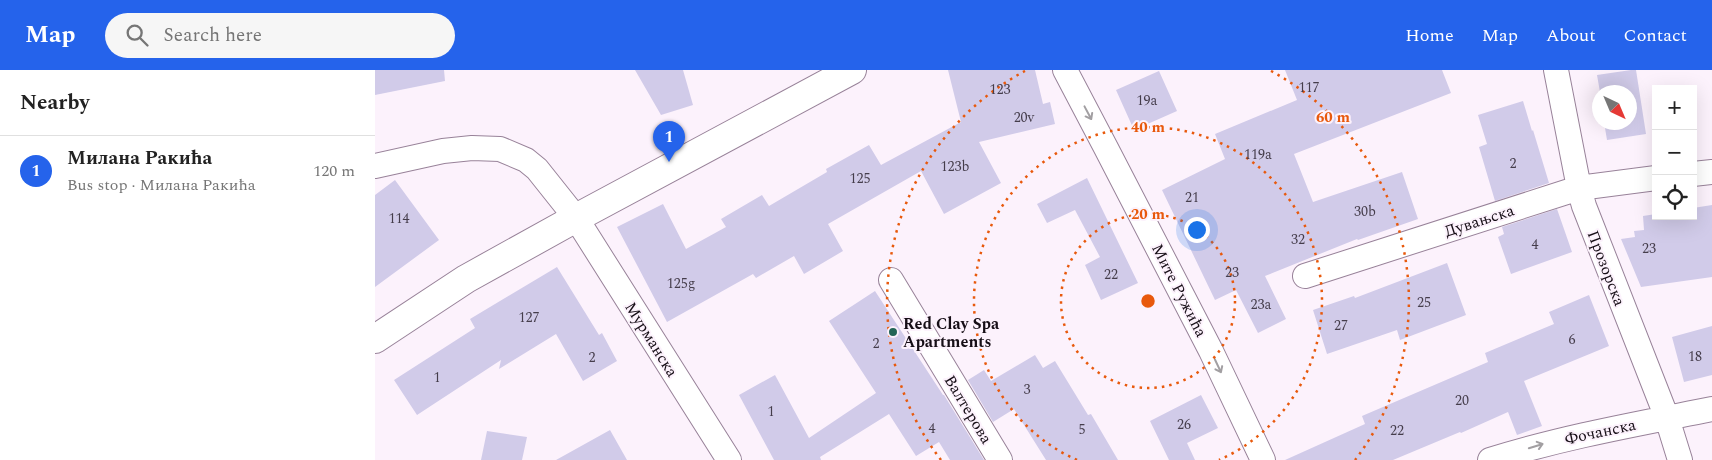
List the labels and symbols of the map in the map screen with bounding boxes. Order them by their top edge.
house number: 117 [1299,77,1320,98]
house number: 123 [990,79,1011,100]
north arrow [1592,85,1637,130]
house number: 19a [1137,90,1158,111]
one-way arrow [1084,105,1093,120]
text: 60 m [1316,106,1351,129]
house number: 20v [1014,107,1036,128]
text: 40 m [1131,116,1166,139]
pin: 1 [653,121,685,162]
house number: 119a [1244,144,1272,165]
house number: 2 [1510,153,1517,174]
house number: 123b [941,156,970,177]
house number: 125 [850,168,871,189]
house number: 21 [1185,187,1199,208]
street label: Дувањска [1441,198,1517,243]
house number: 30b [1354,201,1376,222]
text: 20 m [1131,203,1166,226]
house number: 114 [389,208,410,229]
your location [1184,217,1210,243]
street label: Прозорска [1581,227,1632,310]
house number: 32 [1291,229,1305,250]
house number: 4 [1532,234,1539,255]
house number: 23 [1642,238,1656,259]
street label: Мите Ружића [1145,240,1213,341]
house number: 23 [1225,262,1239,283]
house number: 22 [1104,264,1118,285]
house number: 125g [667,273,695,294]
centre of rings [1139,292,1157,310]
house number: 25 [1417,292,1431,313]
house number: 23a [1251,294,1272,315]
street label: Мурманска [618,297,684,382]
house number: 127 [519,307,540,328]
place label: Red Clay Spa Apartments [903,312,1000,354]
house number: 27 [1334,315,1348,336]
marker: Red Clay Spa Apartments [887,326,899,338]
house number: 6 [1569,329,1576,350]
house number: 2 [873,333,880,354]
house number: 18 [1688,346,1702,367]
house number: 2 [589,347,596,368]
one-way arrow [1214,358,1223,373]
house number: 1 [434,367,441,388]
street label: Валтерова [938,370,998,449]
house number: 3 [1024,379,1031,400]
house number: 20 [1455,390,1469,411]
house number: 1 [768,401,775,422]
street label: Фочанска [1562,413,1638,451]
house number: 26 [1177,414,1191,435]
house number: 4 [929,418,936,439]
house number: 5 [1079,419,1086,440]
house number: 22 [1390,420,1404,441]
one-way arrow [1528,440,1544,450]

